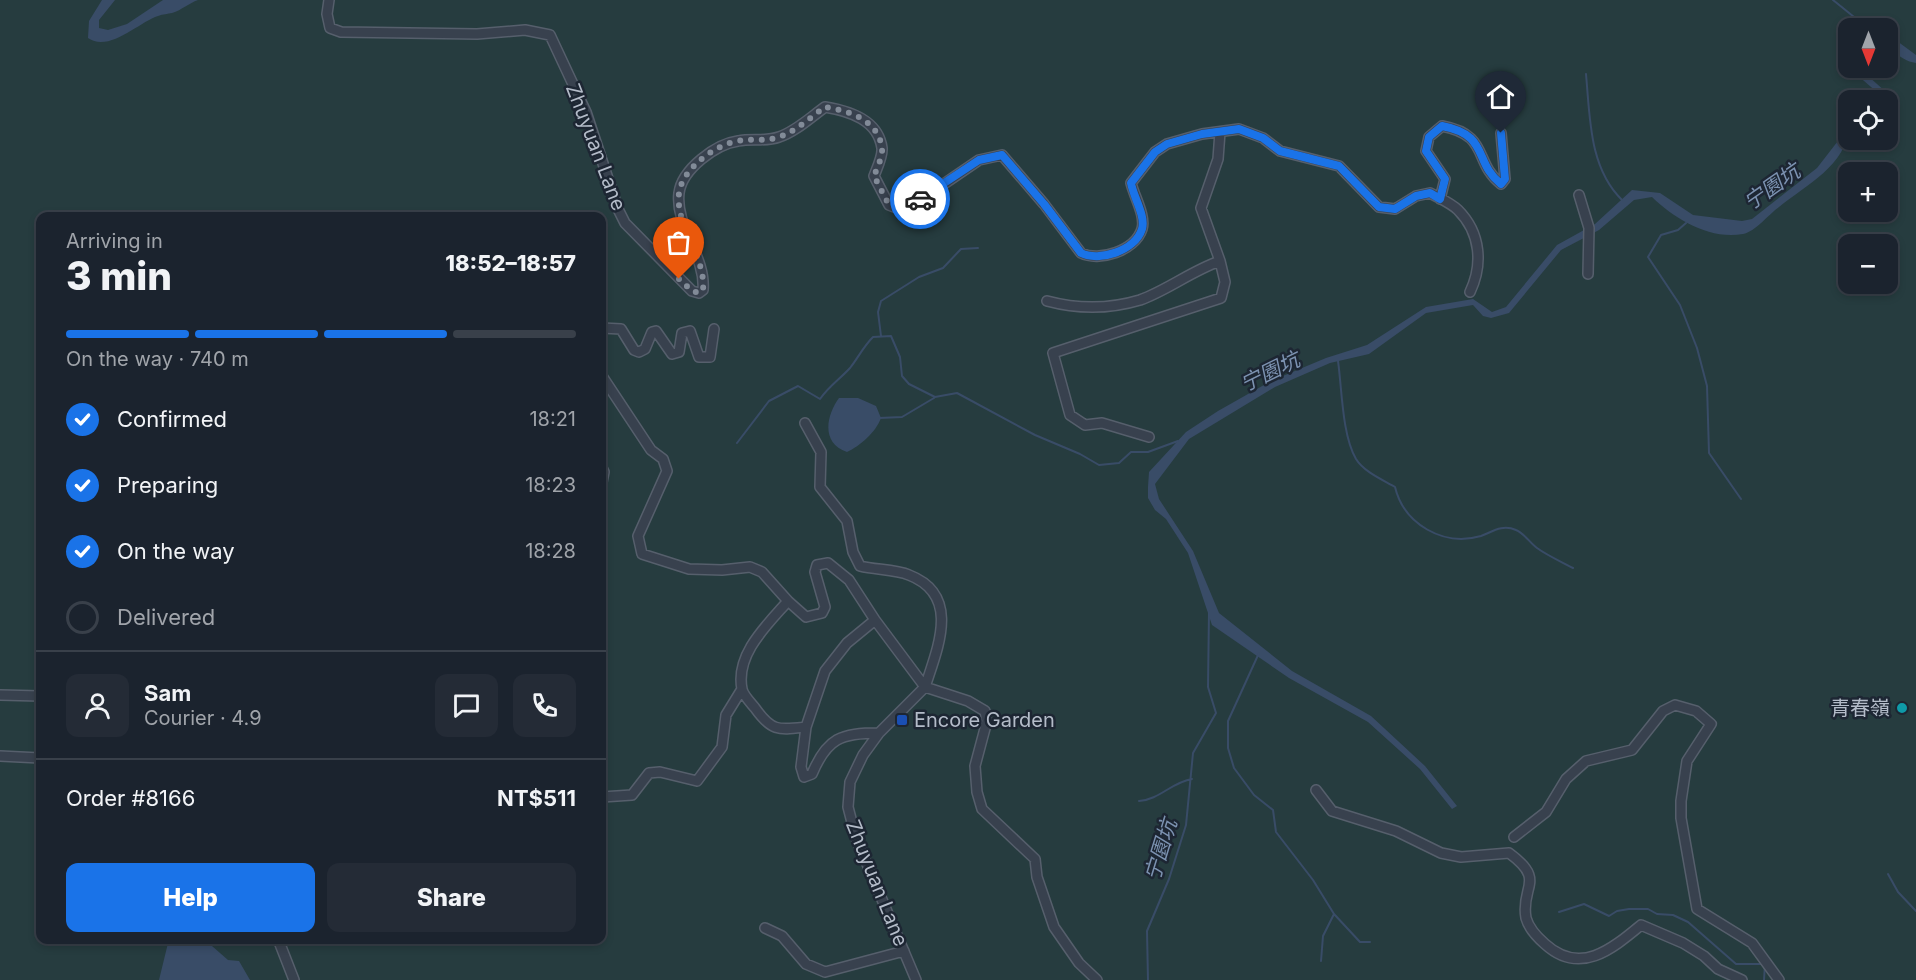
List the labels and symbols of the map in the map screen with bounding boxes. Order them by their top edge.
north arrow [1838,18,1898,78]
pin [1475,71,1526,133]
street label: Zhuyuan Lane [561,80,631,214]
water label: 宁園坑 [1739,157,1807,215]
courier [890,169,950,229]
pin [653,217,704,279]
water label: 宁園坑 [1236,345,1306,397]
place label: 青春嶺 [1830,696,1890,720]
marker: 青春嶺 [1895,701,1909,715]
place label: Encore Garden [914,708,1055,732]
marker: Encore Garden [895,713,909,727]
water label: 宁園坑 [1139,813,1183,884]
street label: Zhuyuan Lane [841,816,913,950]

